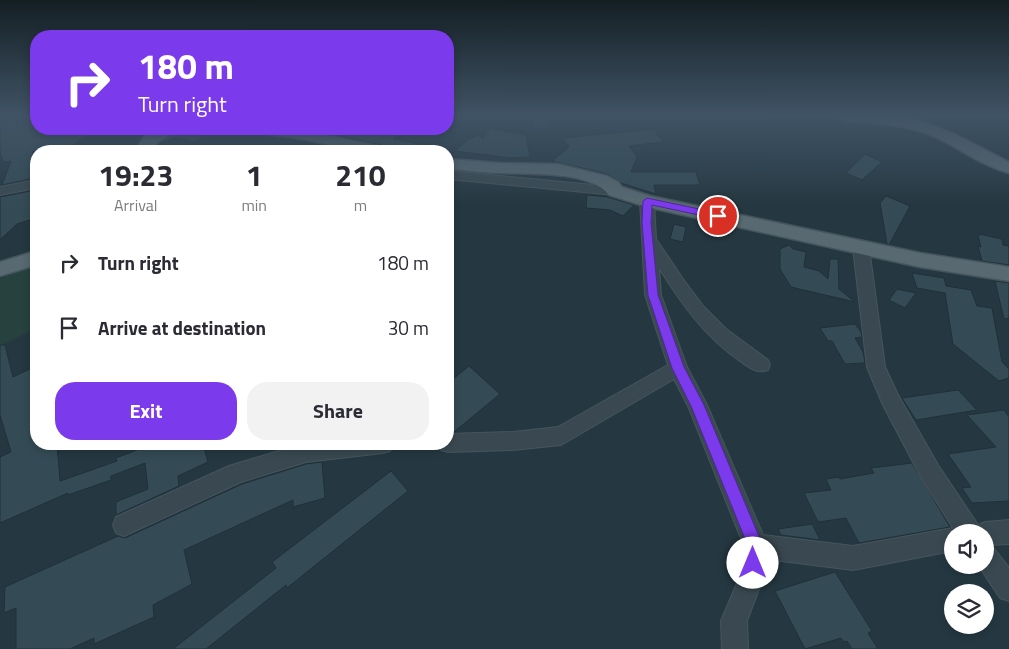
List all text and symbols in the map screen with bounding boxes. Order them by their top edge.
text: 180 m [138,39,234,93]
icon: right [55,50,120,115]
text: Turn right [138,87,227,121]
text: 19:23 [98,152,173,198]
text: 1 [246,152,263,198]
text: 210 [335,152,386,198]
text: Arrival [114,193,157,217]
text: min [241,193,267,217]
text: m [354,193,367,217]
pin [697,195,739,237]
icon: arrive [704,202,732,230]
text: Turn right [98,248,179,277]
text: 180 m [377,248,429,277]
icon: right [55,249,83,277]
text: Arrive at destination [98,313,266,342]
text: 30 m [388,313,429,342]
icon: arrive [55,314,83,342]
button: Exit [55,382,237,440]
button: Share [247,382,429,440]
map controls [944,524,994,634]
button: sound [944,524,994,574]
position arrow [726,536,778,588]
button: layers [944,584,994,634]

